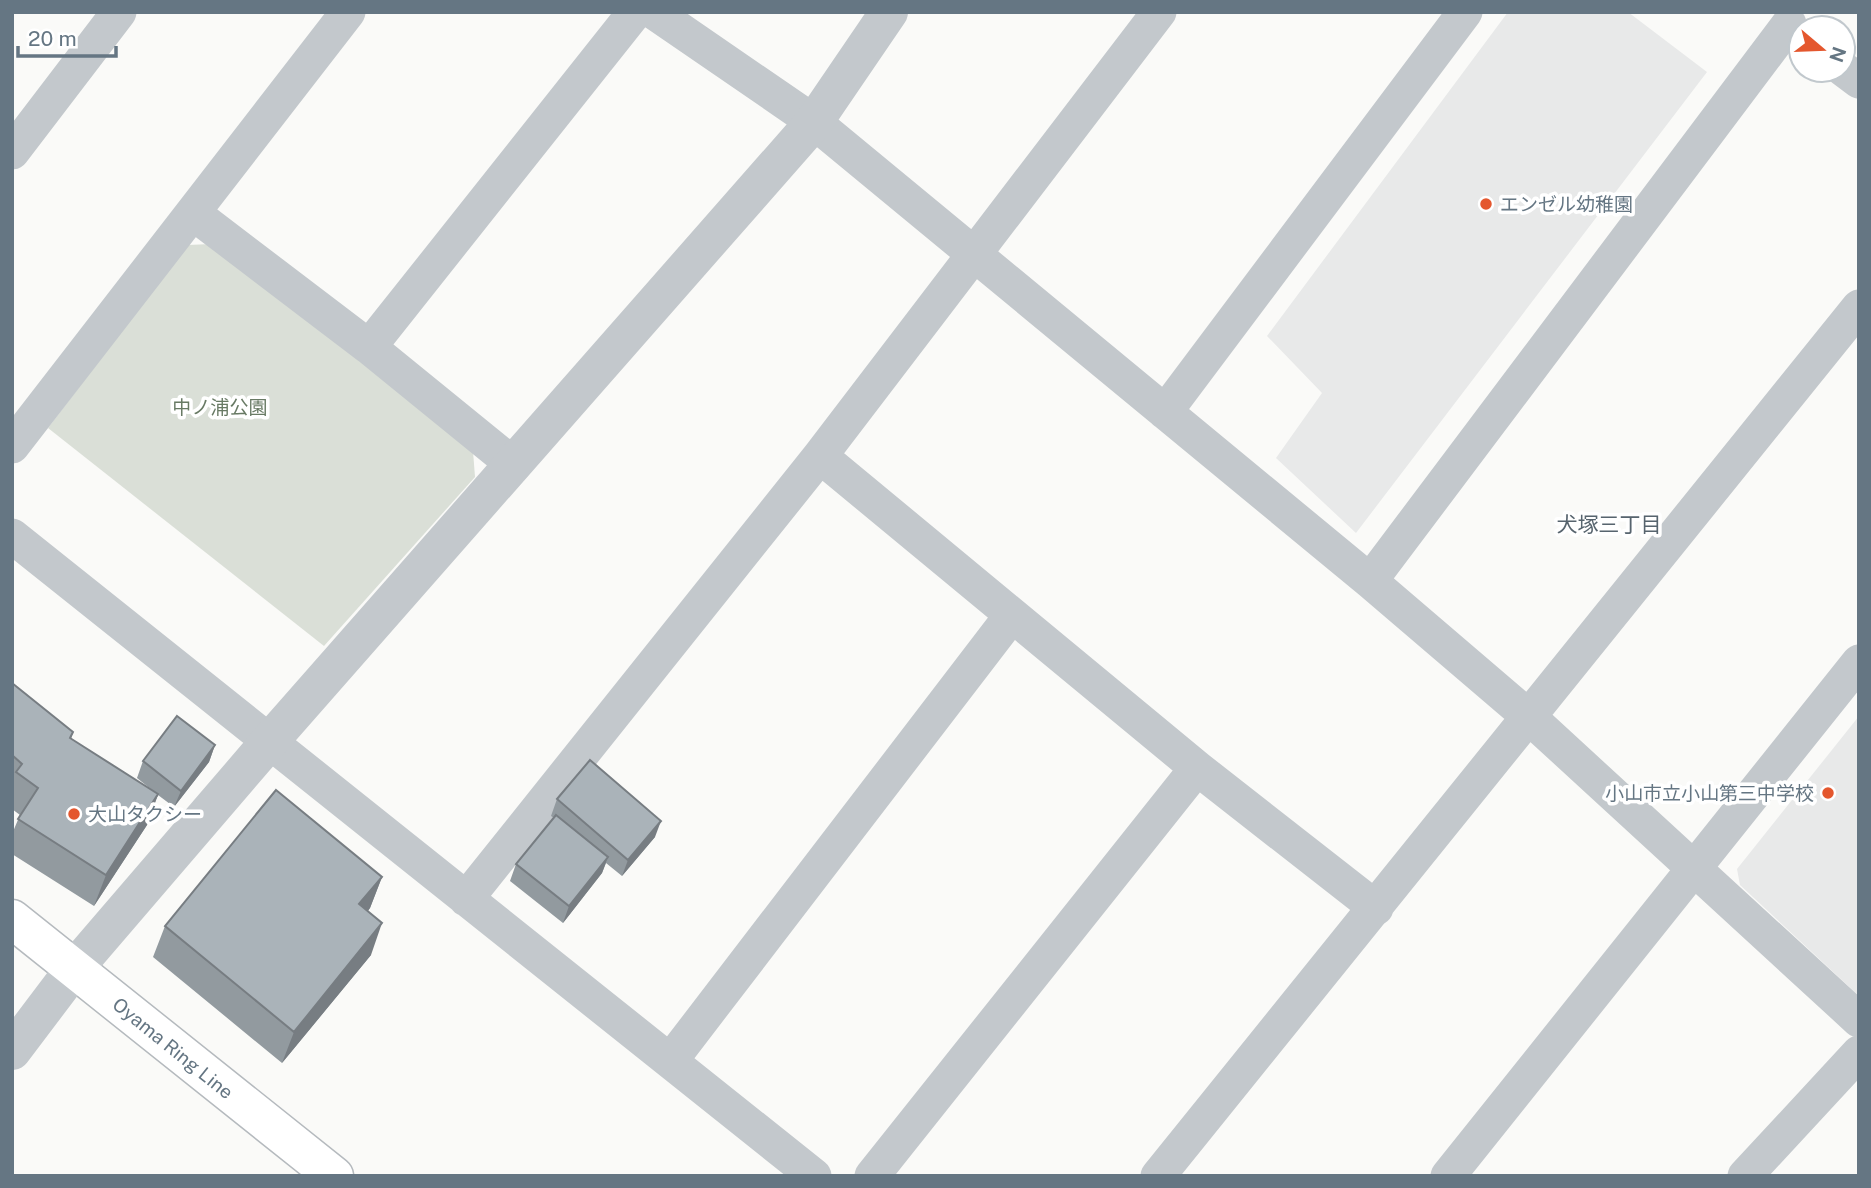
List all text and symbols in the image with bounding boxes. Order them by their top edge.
scale bar [18,14,116,58]
north arrow [1787,14,1857,84]
text: 20 m [28,26,77,51]
text: N [1825,44,1851,65]
place label: エンゼル幼稚園 [1500,193,1633,215]
marker: エンゼル幼稚園 [1478,196,1494,212]
park label: 中ノ浦公園 [172,396,268,418]
district label: 犬塚三丁目 [1557,512,1662,537]
place label: 小山市立小山第三中学校 [1605,782,1814,804]
marker: 小山市立小山第三中学校 [1820,785,1836,801]
place label: 大山タクシー [88,803,202,825]
marker: 大山タクシー [66,806,82,822]
street label: Oyama Ring Line [108,993,238,1103]

